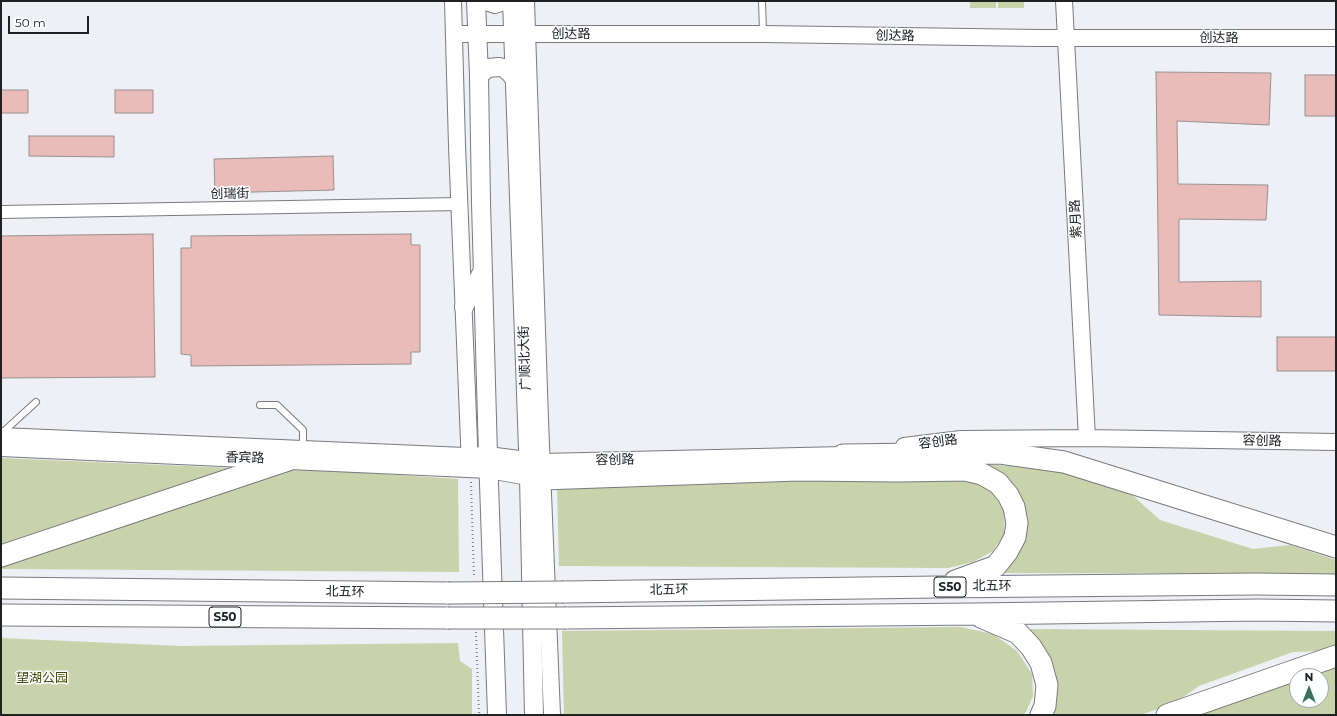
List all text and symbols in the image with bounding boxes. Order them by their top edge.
scale bar [10,8,91,34]
text: 50 m [15,15,46,30]
street label: 创达路 [552,26,590,42]
street label: 创达路 [875,28,915,44]
street label: 创达路 [1200,30,1238,46]
street label: 创瑞街 [210,186,250,202]
street label: 紫月路 [1067,199,1085,239]
street label: 广顺北大街 [516,325,534,391]
street label: 容创路 [918,432,958,452]
street label: 容创路 [1242,433,1282,449]
street label: 香宾路 [225,450,265,466]
street label: 容创路 [595,452,635,468]
road number: S50 [934,577,966,597]
street label: 北五环 [973,578,1011,594]
street label: 北五环 [649,582,689,598]
street label: 北五环 [325,584,365,600]
road number: S50 [209,607,241,627]
north arrow [1289,668,1329,708]
park label: 望湖公园 [16,670,68,686]
text: N [1305,670,1313,684]

